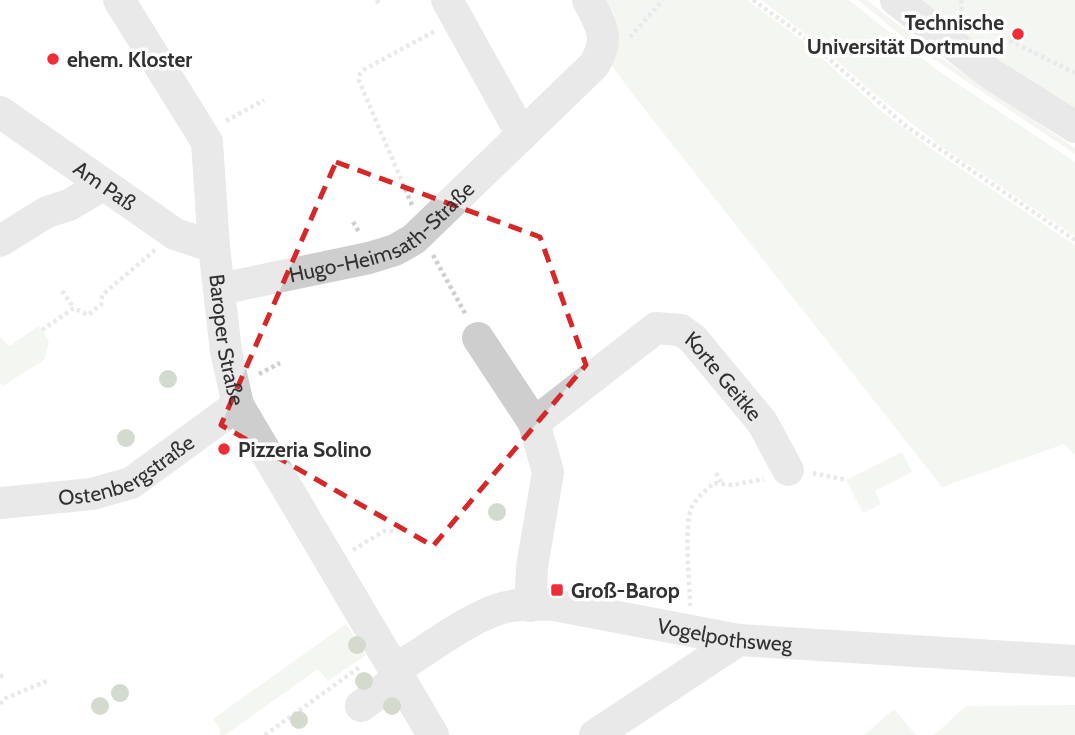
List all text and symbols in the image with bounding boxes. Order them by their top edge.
place label: Technische Universität Dortmund [807,10,1004,59]
marker: Technische Universität Dortmund [1010,26,1026,42]
place label: ehem. Kloster [67,47,192,72]
marker: ehem. Kloster [45,51,61,67]
street label: Am Paß [69,155,141,215]
street label: Hugo-Heimsath-Straße [287,176,479,287]
street label: Baroper Straße [205,273,250,408]
street label: Korte Geitke [681,325,768,426]
street label: Ostenbergstraße [57,429,199,510]
place label: Pizzeria Solino [238,437,371,462]
marker: Pizzeria Solino [216,441,232,457]
place label: Groß-Barop [571,578,680,603]
marker: Groß-Barop [549,582,565,598]
street label: Vogelpothsweg [656,612,794,656]

